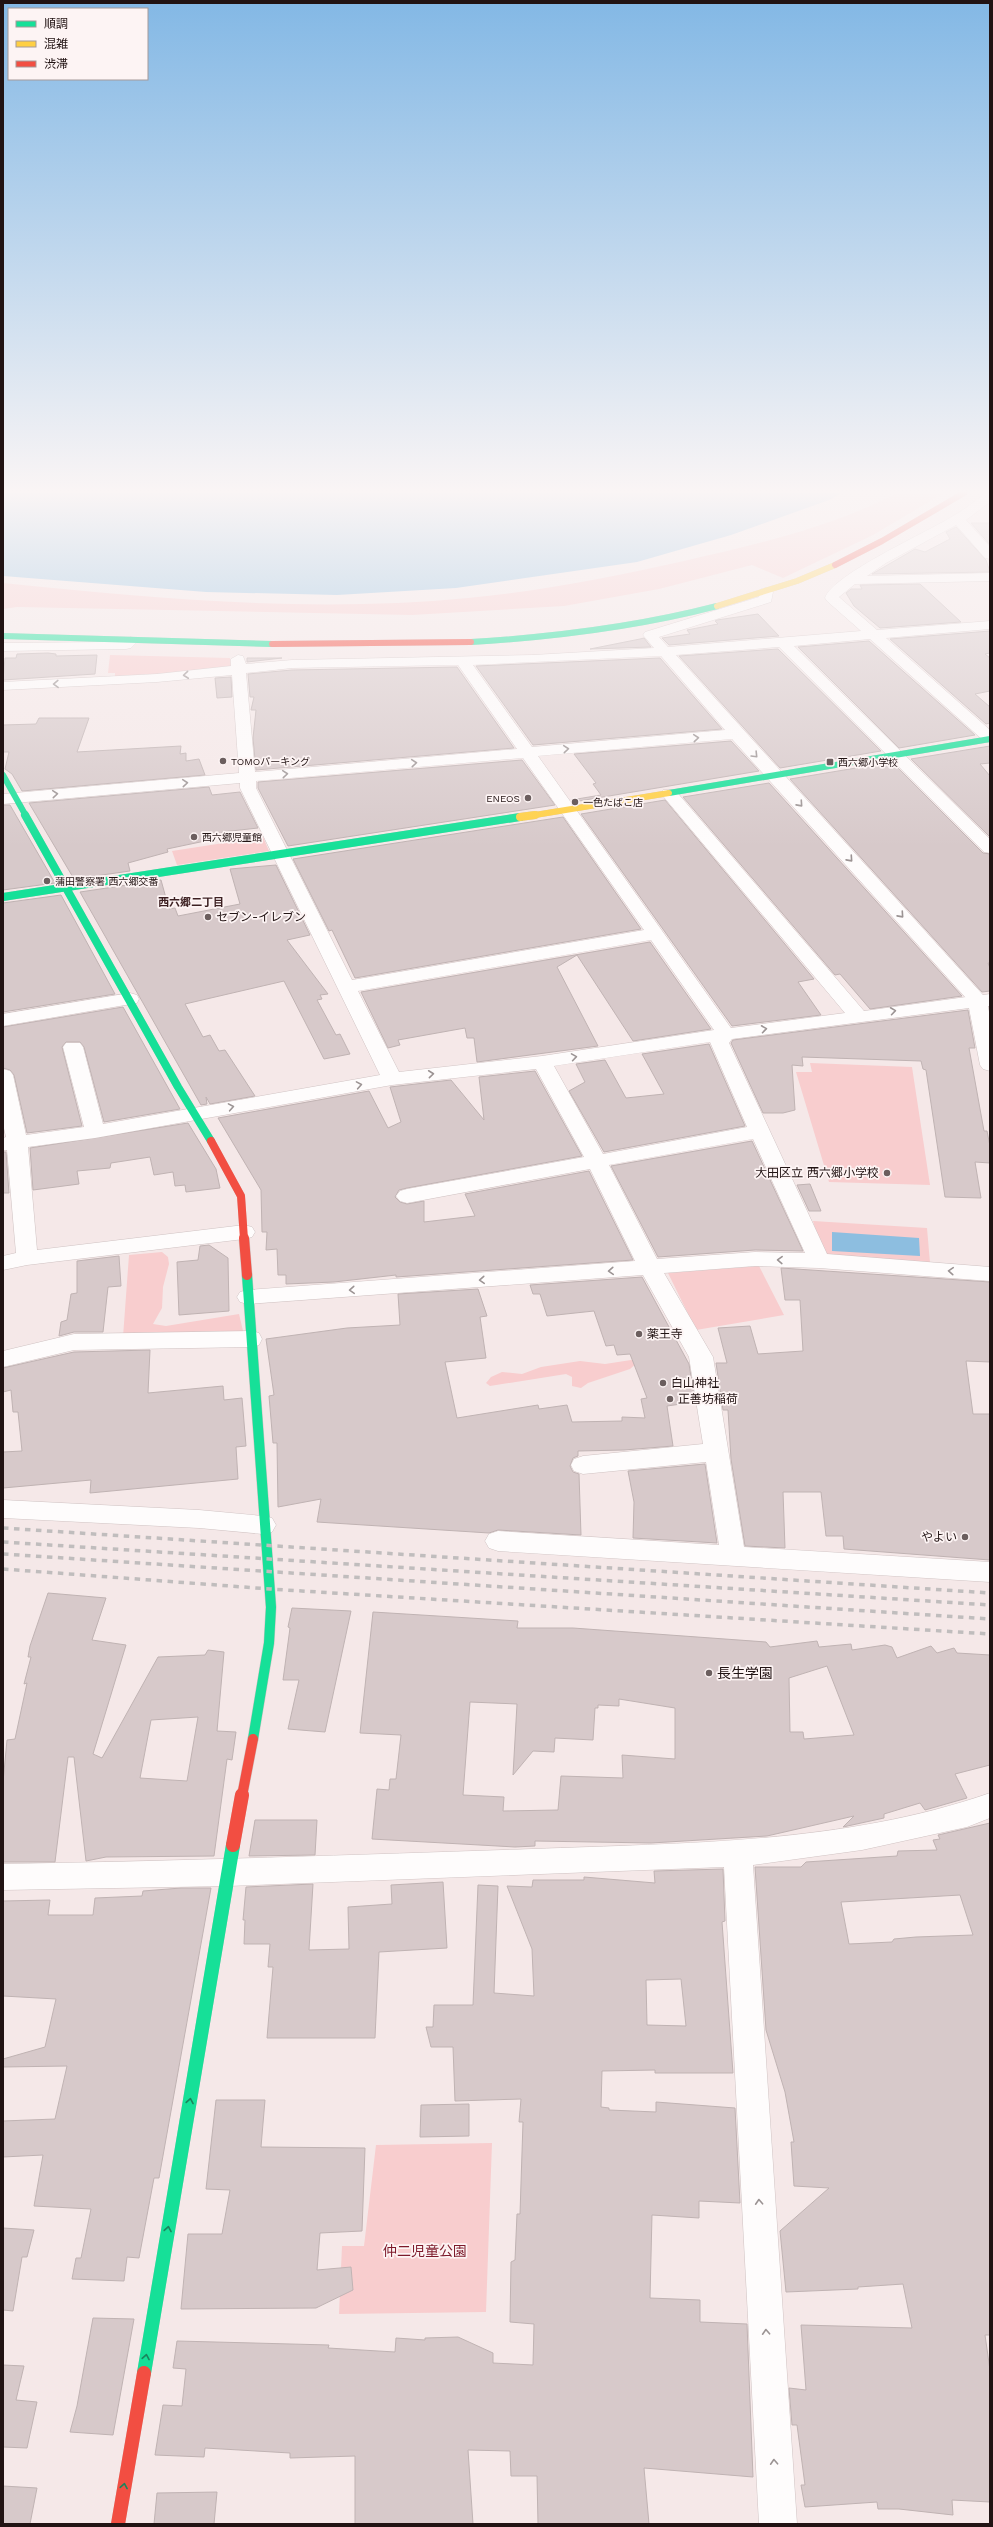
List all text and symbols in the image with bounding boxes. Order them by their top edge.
legend [8,8,148,80]
text: 順調 [44,17,68,31]
text: 混雑 [44,37,68,51]
text: 渋滞 [44,57,68,71]
one-way arrow [183,670,189,679]
one-way arrow [53,680,59,688]
one-way arrow [693,733,699,742]
one-way arrow [563,744,569,753]
one-way arrow [750,750,758,758]
marker: TOMOパーキング [218,756,228,766]
place label: TOMOパーキング [231,756,310,767]
marker: 西六郷小学校 [825,757,835,767]
place label: 西六郷小学校 [838,757,898,768]
one-way arrow [411,758,417,767]
one-way arrow [282,770,288,779]
one-way arrow [182,779,188,788]
one-way arrow [52,790,58,799]
place label: ENEOS [486,793,520,804]
marker: ENEOS [523,793,533,803]
marker: 一色たばこ店 [570,797,580,807]
place label: 一色たばこ店 [583,797,643,808]
one-way arrow [795,799,802,806]
marker: 西六郷児童館 [189,832,199,842]
place label: 西六郷児童館 [202,832,262,843]
one-way arrow [845,854,852,862]
marker: 蒲田警察署 西六郷交番 [42,876,52,886]
place label: 蒲田警察署 西六郷交番 [55,876,158,887]
district label: 西六郷二丁目 [158,896,224,909]
place label: セブン-イレブン [216,910,306,924]
one-way arrow [896,910,904,918]
marker: セブン-イレブン [203,912,213,922]
one-way arrow [890,1007,896,1016]
one-way arrow [761,1025,767,1034]
one-way arrow [571,1053,577,1062]
one-way arrow [428,1070,434,1079]
one-way arrow [356,1081,362,1089]
one-way arrow [228,1103,234,1112]
place label: 大田区立 西六郷小学校 [755,1166,879,1180]
marker: 大田区立 西六郷小学校 [882,1168,892,1178]
one-way arrow [777,1256,783,1264]
one-way arrow [608,1266,614,1275]
one-way arrow [948,1266,954,1275]
one-way arrow [479,1276,485,1285]
one-way arrow [349,1285,355,1294]
place label: 薬王寺 [647,1327,683,1341]
marker: 薬王寺 [634,1329,644,1339]
place label: 白山神社 [671,1376,719,1390]
marker: 白山神社 [658,1378,668,1388]
place label: 正善坊稲荷 [678,1392,738,1406]
marker: 正善坊稲荷 [665,1394,675,1404]
place label: やよい [921,1530,957,1544]
marker: やよい [960,1532,970,1542]
place label: 長生学園 [717,1665,773,1681]
marker: 長生学園 [704,1668,714,1678]
one-way arrow [185,2098,194,2104]
one-way arrow [754,2199,763,2205]
one-way arrow [163,2226,172,2232]
park label: 仲二児童公園 [383,2243,467,2259]
one-way arrow [762,2329,770,2335]
one-way arrow [141,2354,150,2360]
one-way arrow [769,2459,778,2465]
one-way arrow [120,2482,128,2489]

